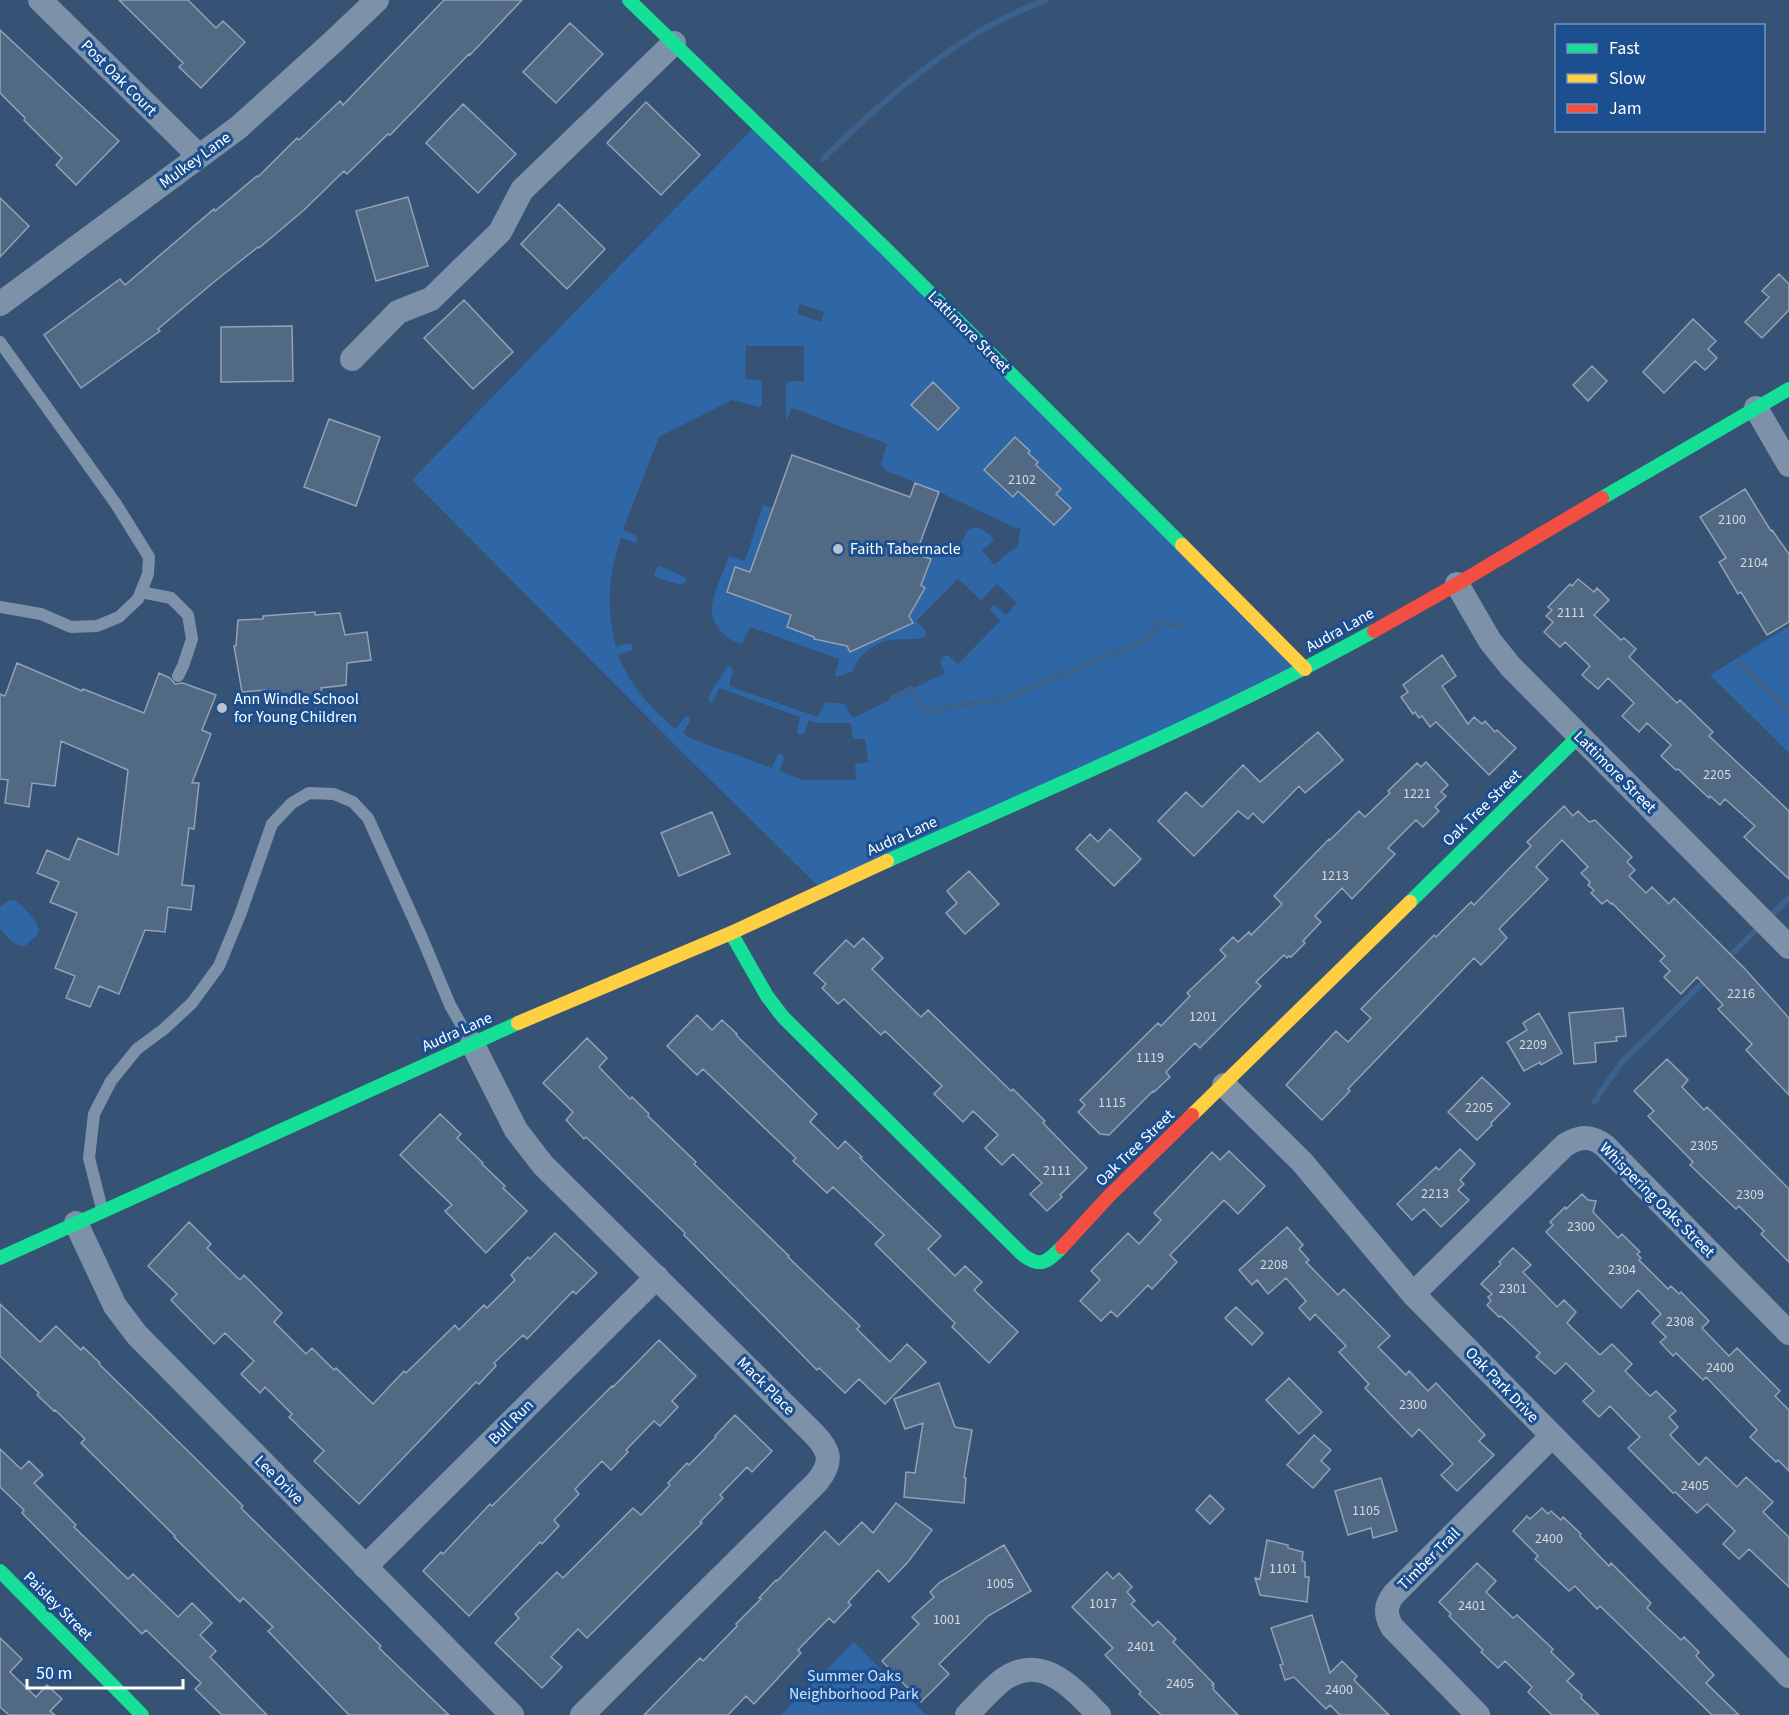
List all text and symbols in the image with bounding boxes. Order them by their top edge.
legend [1555,24,1765,132]
street label: Post Oak Court [76,35,162,121]
text: Fast [1609,36,1640,61]
text: Slow [1609,66,1646,91]
text: Jam [1609,96,1642,121]
street label: Mulkey Lane [155,127,235,193]
street label: Lattimore Street [923,286,1016,379]
house number: 2102 [1008,470,1036,490]
house number: 2100 [1718,510,1746,530]
place label: Faith Tabernacle [850,538,961,560]
marker: Faith Tabernacle [831,542,845,556]
house number: 2104 [1740,553,1768,573]
street label: Audra Lane [1302,602,1378,658]
house number: 2111 [1557,603,1585,623]
place label: Ann Windle School for Young Children [234,688,359,728]
marker: Ann Windle School for Young Children [215,701,229,715]
street label: Lattimore Street [1569,726,1662,819]
street label: Oak Tree Street [1438,764,1527,851]
house number: 2205 [1703,765,1731,785]
house number: 1221 [1403,784,1431,804]
street label: Audra Lane [863,811,941,861]
house number: 1213 [1321,866,1349,886]
house number: 2216 [1727,984,1755,1004]
street label: Audra Lane [418,1007,496,1057]
house number: 1201 [1189,1007,1217,1027]
house number: 2209 [1519,1035,1547,1055]
house number: 1119 [1136,1048,1164,1068]
house number: 1115 [1098,1093,1126,1113]
house number: 2205 [1465,1098,1493,1118]
street label: Oak Tree Street [1091,1104,1180,1191]
house number: 2305 [1690,1136,1718,1156]
street label: Whispering Oaks Street [1594,1137,1720,1263]
house number: 2111 [1043,1161,1071,1181]
house number: 2213 [1421,1184,1449,1204]
house number: 2309 [1736,1185,1764,1205]
house number: 2300 [1567,1217,1595,1237]
house number: 2208 [1260,1255,1288,1275]
house number: 2304 [1608,1260,1636,1280]
house number: 2301 [1499,1279,1527,1299]
house number: 2308 [1666,1312,1694,1332]
street label: Oak Park Drive [1460,1342,1544,1428]
street label: Mack Place [732,1352,800,1420]
house number: 2400 [1706,1358,1734,1378]
street label: Bull Run [483,1394,539,1450]
house number: 2300 [1399,1395,1427,1415]
street label: Lee Drive [250,1451,309,1510]
house number: 2405 [1681,1476,1709,1496]
house number: 1105 [1352,1501,1380,1521]
street label: Timber Trail [1393,1523,1465,1595]
house number: 2400 [1535,1529,1563,1549]
house number: 1101 [1269,1559,1297,1579]
street label: Paisley Street [18,1566,98,1646]
house number: 1005 [986,1574,1014,1594]
house number: 1017 [1089,1594,1117,1614]
house number: 2401 [1458,1596,1486,1616]
house number: 1001 [933,1610,961,1630]
house number: 2401 [1127,1637,1155,1657]
scale bar [27,1652,183,1690]
text: 50 m [36,1661,72,1686]
park label: Summer Oaks Neighborhood Park [789,1665,919,1705]
house number: 2405 [1166,1674,1194,1694]
house number: 2400 [1325,1680,1353,1700]

